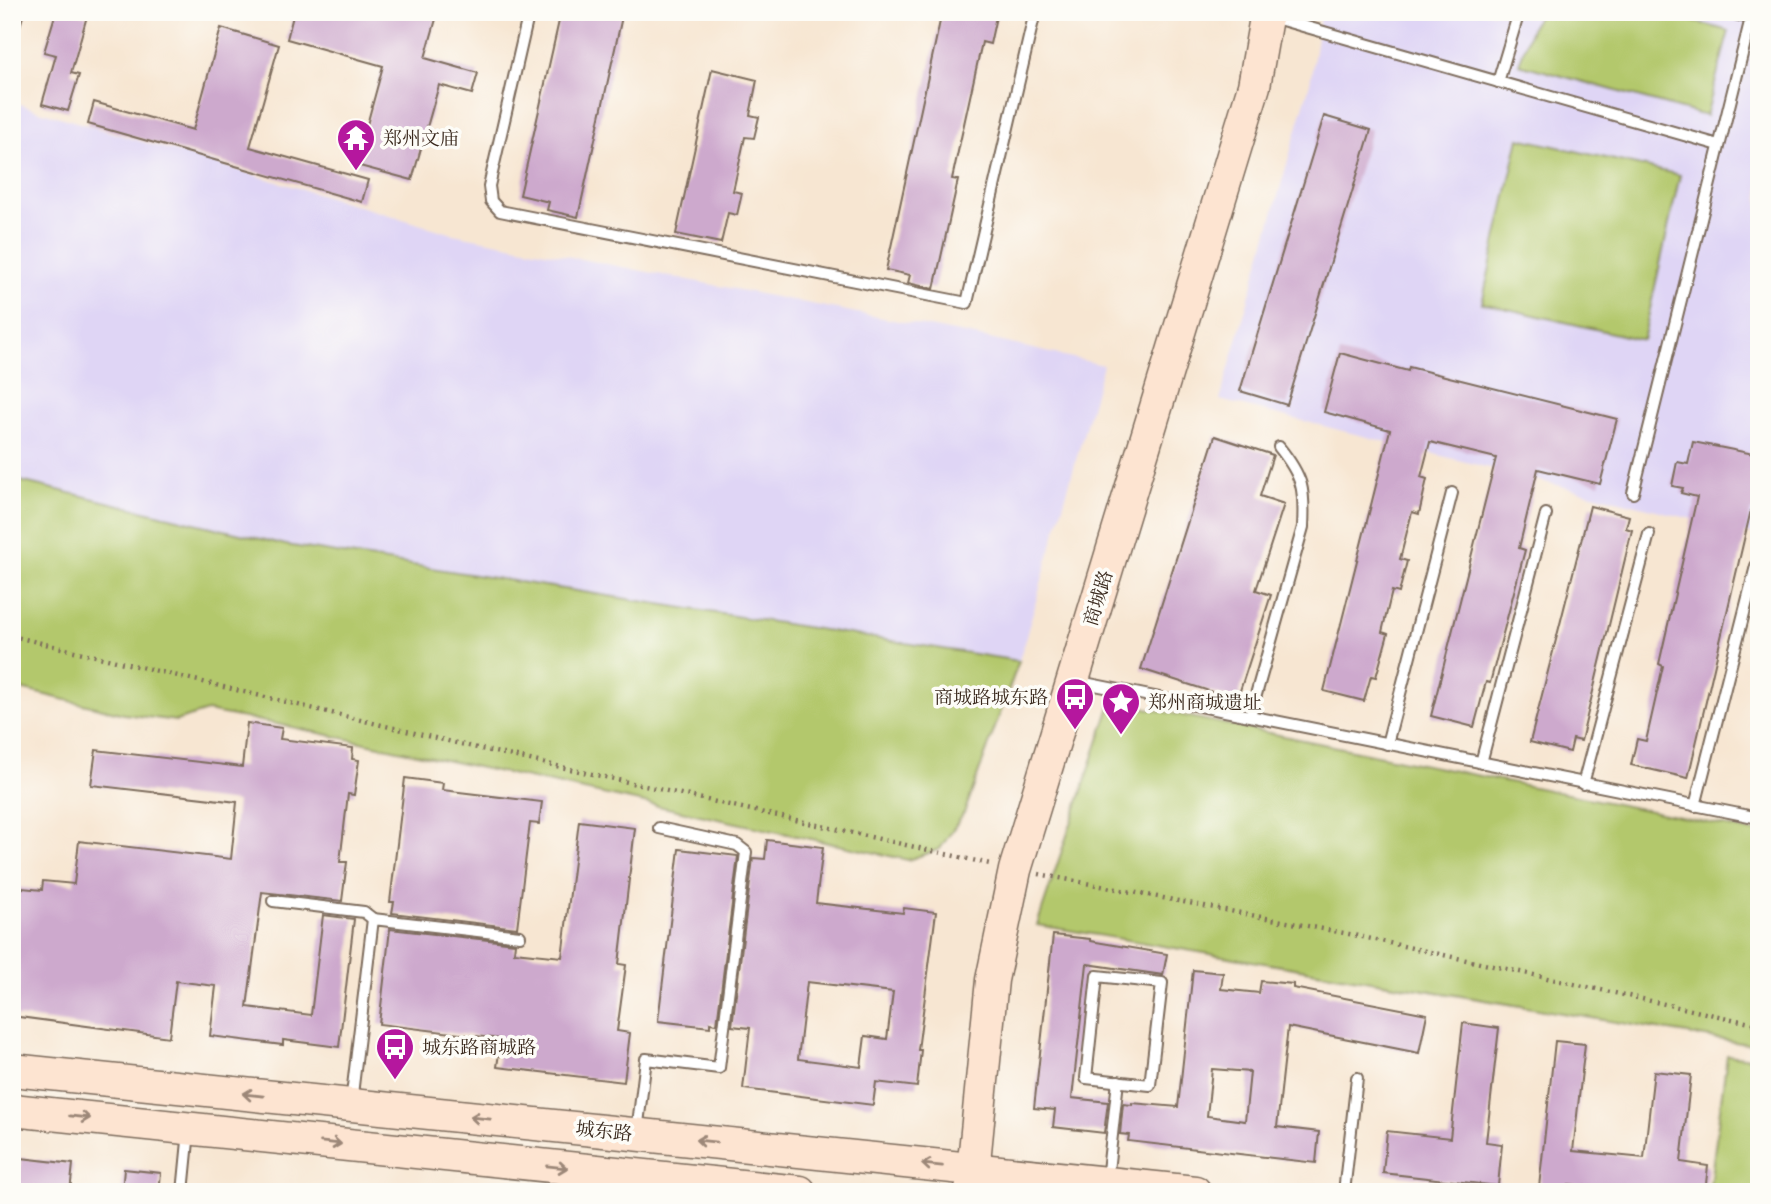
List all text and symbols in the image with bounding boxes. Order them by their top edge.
temple icon: 郑州文庙 [335,117,377,172]
place label: 郑州文庙 [383,127,459,150]
street label: 商城路 [1079,567,1117,629]
bus stop icon: 商城路城东路 [1054,676,1096,731]
place icon: 郑州商城遗址 [1100,681,1142,736]
place label: 商城路城东路 [934,686,1048,709]
place label: 郑州商城遗址 [1148,691,1262,714]
bus stop icon: 城东路商城路 [374,1026,416,1081]
place label: 城东路商城路 [422,1036,536,1059]
one-way arrow [243,1088,265,1101]
one-way arrow [68,1111,91,1124]
one-way arrow [469,1111,492,1124]
street label: 城东路 [574,1117,634,1145]
one-way arrow [695,1135,718,1148]
one-way arrow [319,1137,342,1150]
one-way arrow [922,1158,944,1171]
one-way arrow [545,1160,568,1173]

